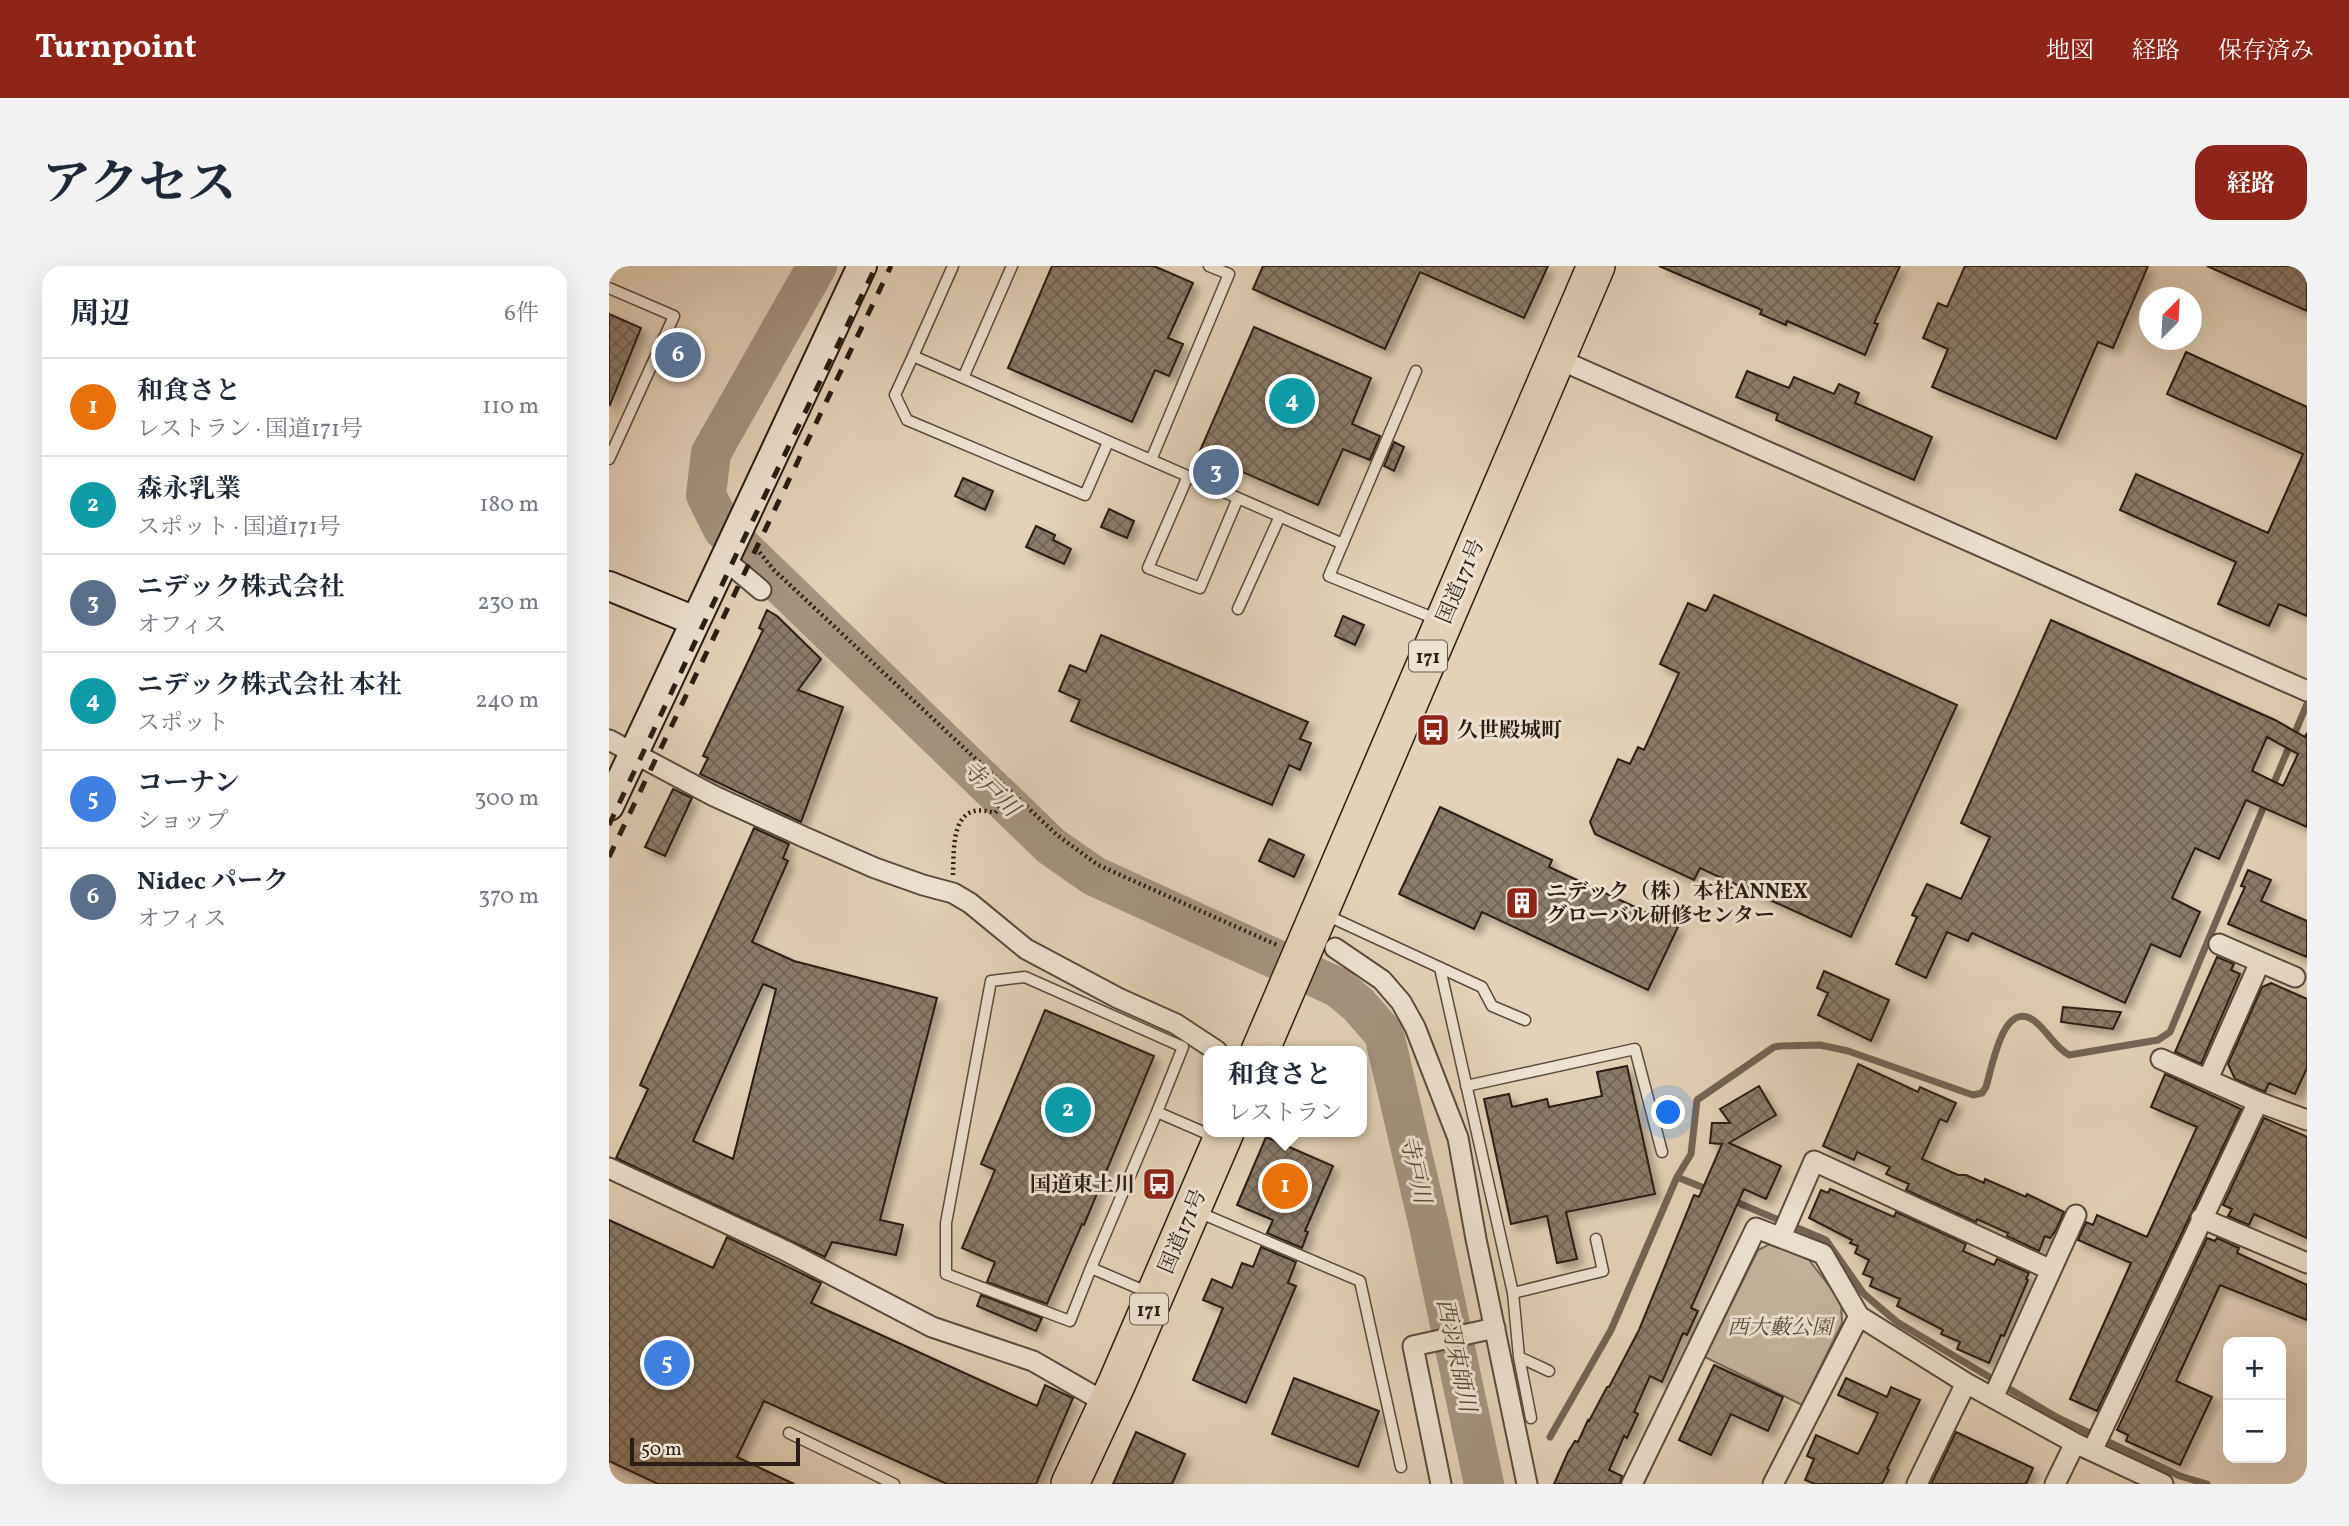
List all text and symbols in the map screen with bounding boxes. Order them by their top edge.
text: Turnpoint [35,26,197,72]
text: 地図 [2046,35,2094,69]
text: 経路 [2132,35,2180,69]
text: 保存済み [2218,35,2314,69]
button: 経路 [2195,145,2307,220]
text: アクセス [42,152,237,221]
north arrow [2139,287,2202,350]
text: 周辺 [70,294,130,336]
text: 6件 [504,298,539,330]
pin: 6 [655,329,701,381]
text: 和食さと [137,374,241,410]
pin: 4 [1269,375,1315,427]
text: 1 [88,391,98,423]
text: 110 m [482,391,539,423]
text: レストラン · 国道171号 [137,414,363,446]
pin: 3 [1193,446,1239,498]
text: 森永乳業 [137,472,241,508]
text: 2 [87,489,99,521]
text: 180 m [480,489,539,521]
text: スポット · 国道171号 [137,512,341,544]
street label: 国道171号 [1431,535,1492,628]
text: ニデック株式会社 [137,570,344,606]
text: 3 [87,587,99,619]
text: 230 m [477,587,539,619]
text: オフィス [137,610,226,642]
road number: 171 [1409,640,1447,672]
text: ニデック株式会社 本社 [137,668,402,704]
text: 4 [86,685,100,717]
text: 240 m [475,685,539,717]
text: スポット [137,708,229,740]
bus stop icon: 久世殿城町 [1414,711,1452,749]
place label: 久世殿城町 [1457,717,1562,746]
water label: 寺戸川 [954,754,1028,827]
text: コーナン [137,766,240,802]
text: 5 [87,783,99,815]
text: 300 m [475,783,539,815]
text: ショップ [137,806,229,838]
text: Nidec パーク [137,864,289,900]
place label: ニデック（株）本社ANNEX グローバル研修センター [1546,878,1808,931]
text: 6 [87,881,99,913]
text: 370 m [478,881,539,913]
building icon: ニデック（株）本社ANNEX グローバル研修センター [1503,884,1541,922]
text: オフィス [137,904,226,936]
popup [1203,1046,1367,1137]
text: 和食さと [1228,1058,1332,1094]
pin: 2 [1045,1084,1091,1136]
your location [1651,1095,1685,1129]
text: レストラン [1228,1098,1342,1130]
water label: 寺戸川 [1391,1132,1438,1210]
pin: 1 [1262,1160,1308,1212]
bus stop icon: 国道東土川 [1140,1165,1178,1203]
place label: 国道東土川 [1030,1171,1135,1200]
street label: 国道171号 [1153,1185,1214,1278]
road number: 171 [1130,1294,1168,1324]
water label: 西羽束師川 [1427,1296,1483,1418]
park label: 西大藪公園 [1728,1314,1835,1343]
pin: 5 [644,1337,690,1389]
map controls [2223,1337,2286,1463]
button: + [2223,1337,2286,1400]
button: − [2223,1400,2286,1463]
scale bar [630,1435,800,1467]
text: 50 m [641,1437,682,1463]

